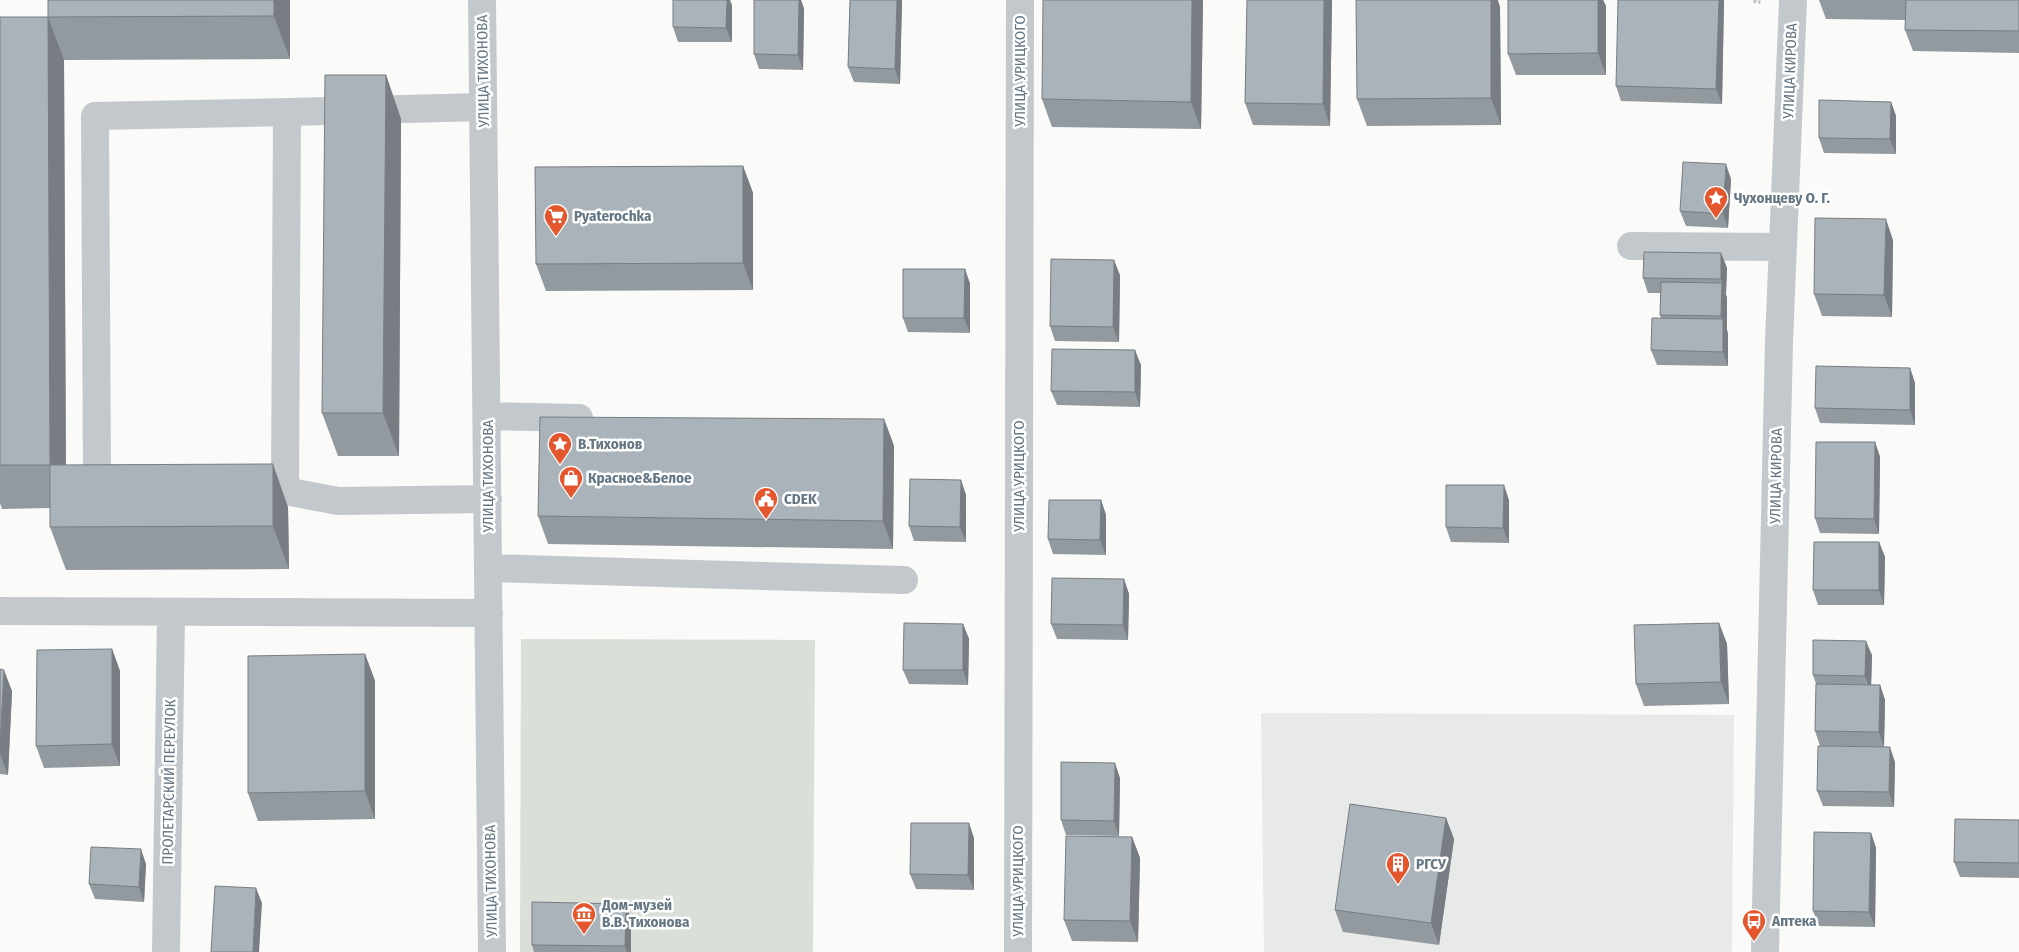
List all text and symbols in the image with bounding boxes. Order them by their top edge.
street label: УЛИЦА ТИХОНОВА [473,15,493,128]
street label: УЛИЦА УРИЦКОГО [1011,15,1029,128]
street label: УЛИЦА КИРОВА [1779,23,1801,120]
place icon: Чухонцеву О. Г. [1703,185,1729,219]
place label: Чухонцеву О. Г. [1734,189,1830,207]
supermarket icon: Pyaterochka [543,203,569,237]
place label: Pyaterochka [574,207,652,225]
street label: УЛИЦА ТИХОНОВА [479,420,497,533]
street label: УЛИЦА УРИЦКОГО [1010,420,1028,533]
street label: УЛИЦА КИРОВА [1766,428,1786,525]
place icon: В.Тихонов [547,431,573,465]
place label: В.Тихонов [578,435,643,453]
shop icon: Красное&Белое [558,465,584,499]
place label: Красное&Белое [588,469,692,487]
public building icon: CDEK [753,486,779,520]
place label: CDEK [784,490,817,508]
street label: ПРОЛЕТАРСКИЙ ПЕРЕУЛОК [159,699,179,865]
street label: УЛИЦА ТИХОНОВА [481,825,501,938]
street label: УЛИЦА УРИЦКОГО [1009,825,1027,938]
building icon: РГСУ [1385,851,1411,885]
place label: РГСУ [1416,855,1447,873]
place label: Дом-музей В.В. Тихонова [601,896,690,931]
museum icon: Дом-музей В.В. Тихонова [571,901,597,935]
bus stop icon: Аптека [1741,908,1767,942]
place label: Аптека [1771,912,1817,930]

